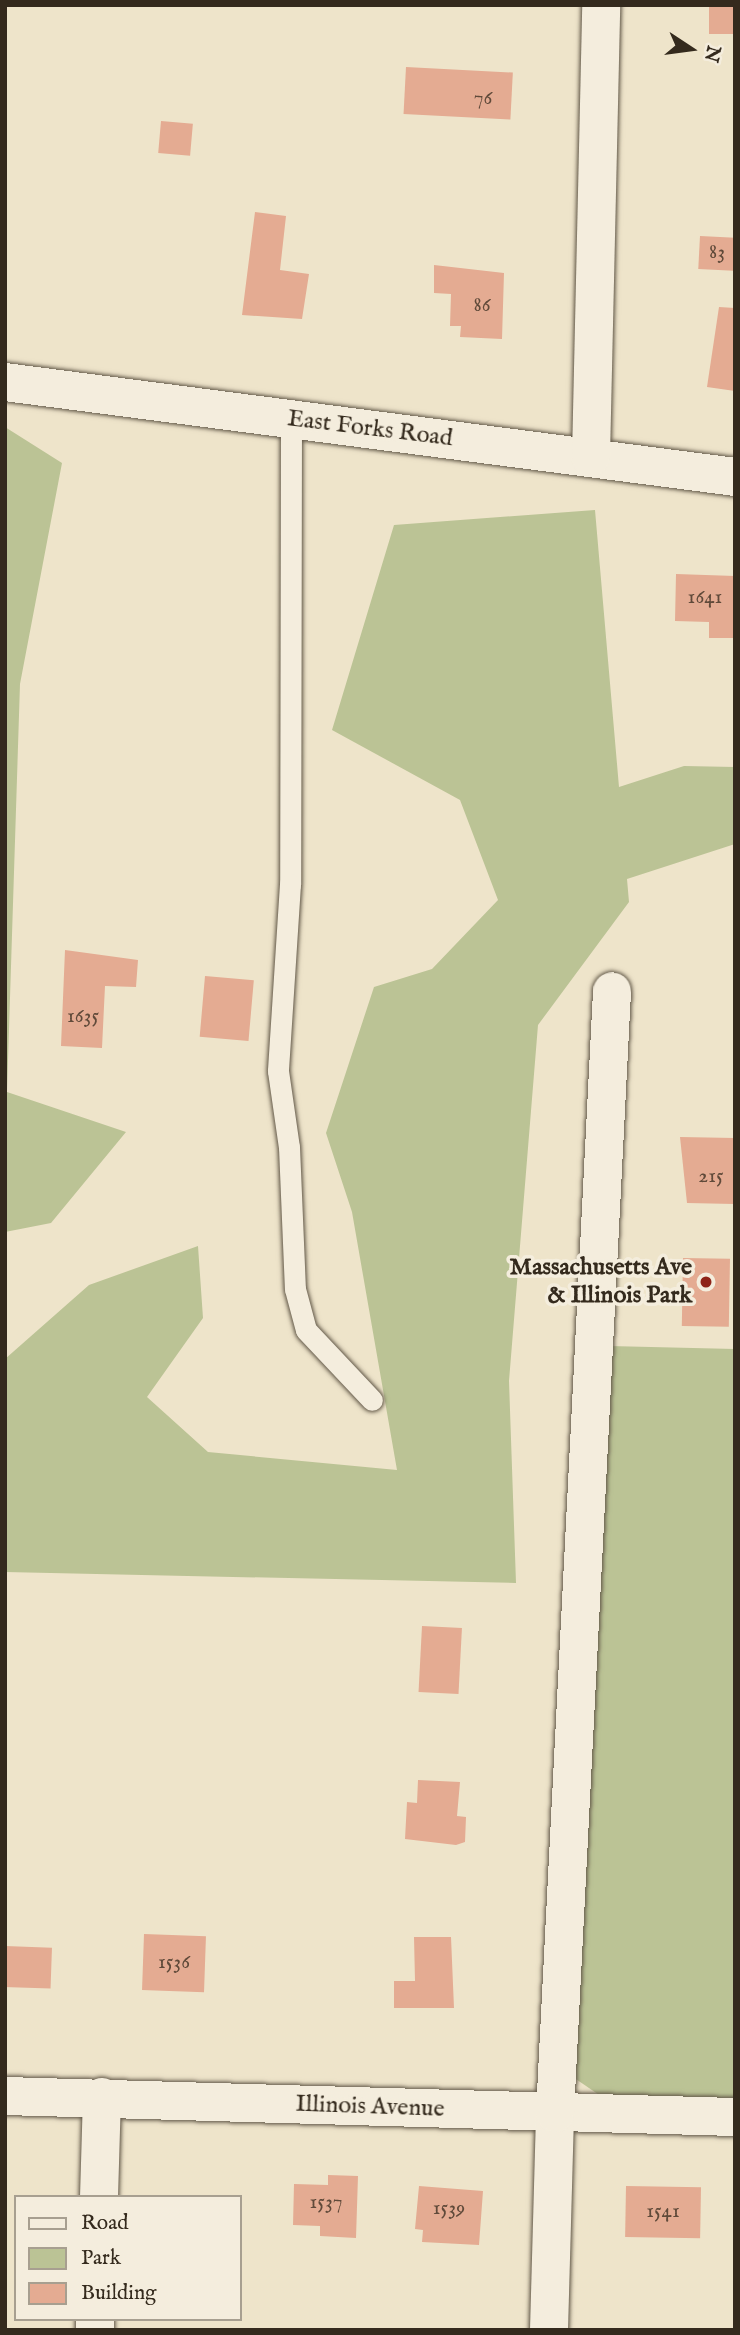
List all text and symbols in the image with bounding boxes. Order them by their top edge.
north arrow [656,14,726,84]
text: N [698,43,725,64]
house number: 76 [474,86,492,112]
house number: 83 [709,240,725,266]
house number: 86 [473,293,491,319]
street label: East Forks Road [286,405,454,453]
house number: 1641 [688,585,722,611]
house number: 1635 [67,1004,99,1030]
house number: 215 [698,1164,724,1190]
place label: Massachusetts Ave & Illinois Park [510,1254,692,1310]
marker: Massachusetts Ave & Illinois Park [698,1274,714,1290]
house number: 1536 [158,1950,190,1976]
street label: Illinois Avenue [295,2090,445,2124]
house number: 1537 [309,2190,343,2216]
legend [14,2195,242,2321]
house number: 1539 [433,2196,465,2222]
house number: 1541 [646,2199,680,2225]
text: Road [81,2210,128,2237]
text: Park [81,2245,121,2272]
text: Building [81,2280,156,2307]

